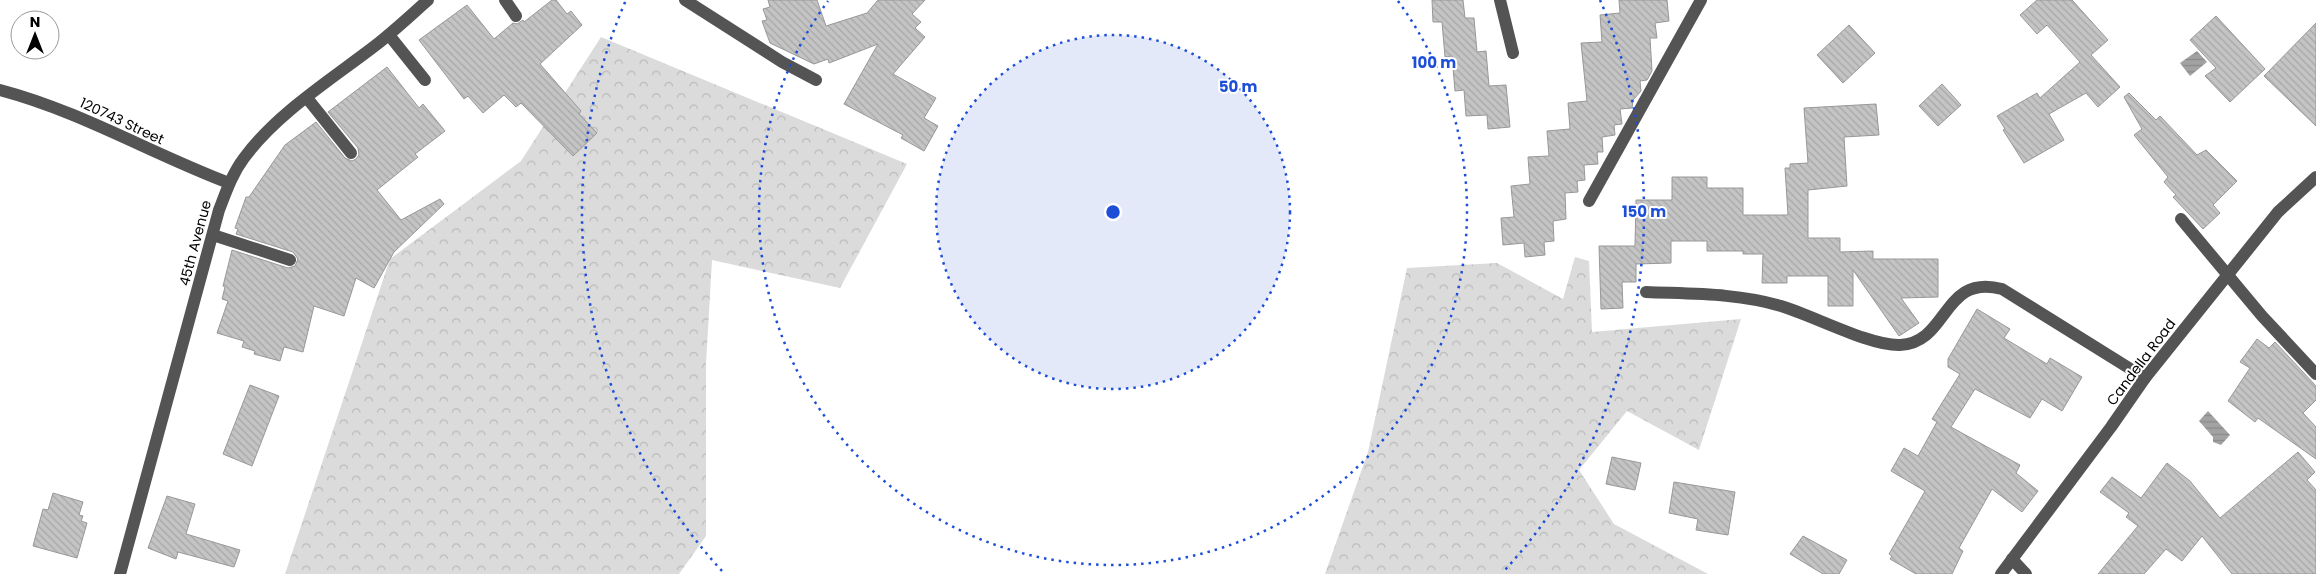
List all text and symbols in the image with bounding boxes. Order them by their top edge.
north arrow [10,10,60,60]
text: N [30,12,40,32]
text: 100 m [1412,52,1456,73]
text: 50 m [1219,76,1257,97]
street label: 120743 Street [77,93,167,149]
street label: 45th Avenue [174,198,216,288]
text: 150 m [1622,201,1666,222]
centre of rings [1104,203,1122,221]
street label: Candella Road [2102,315,2180,409]

